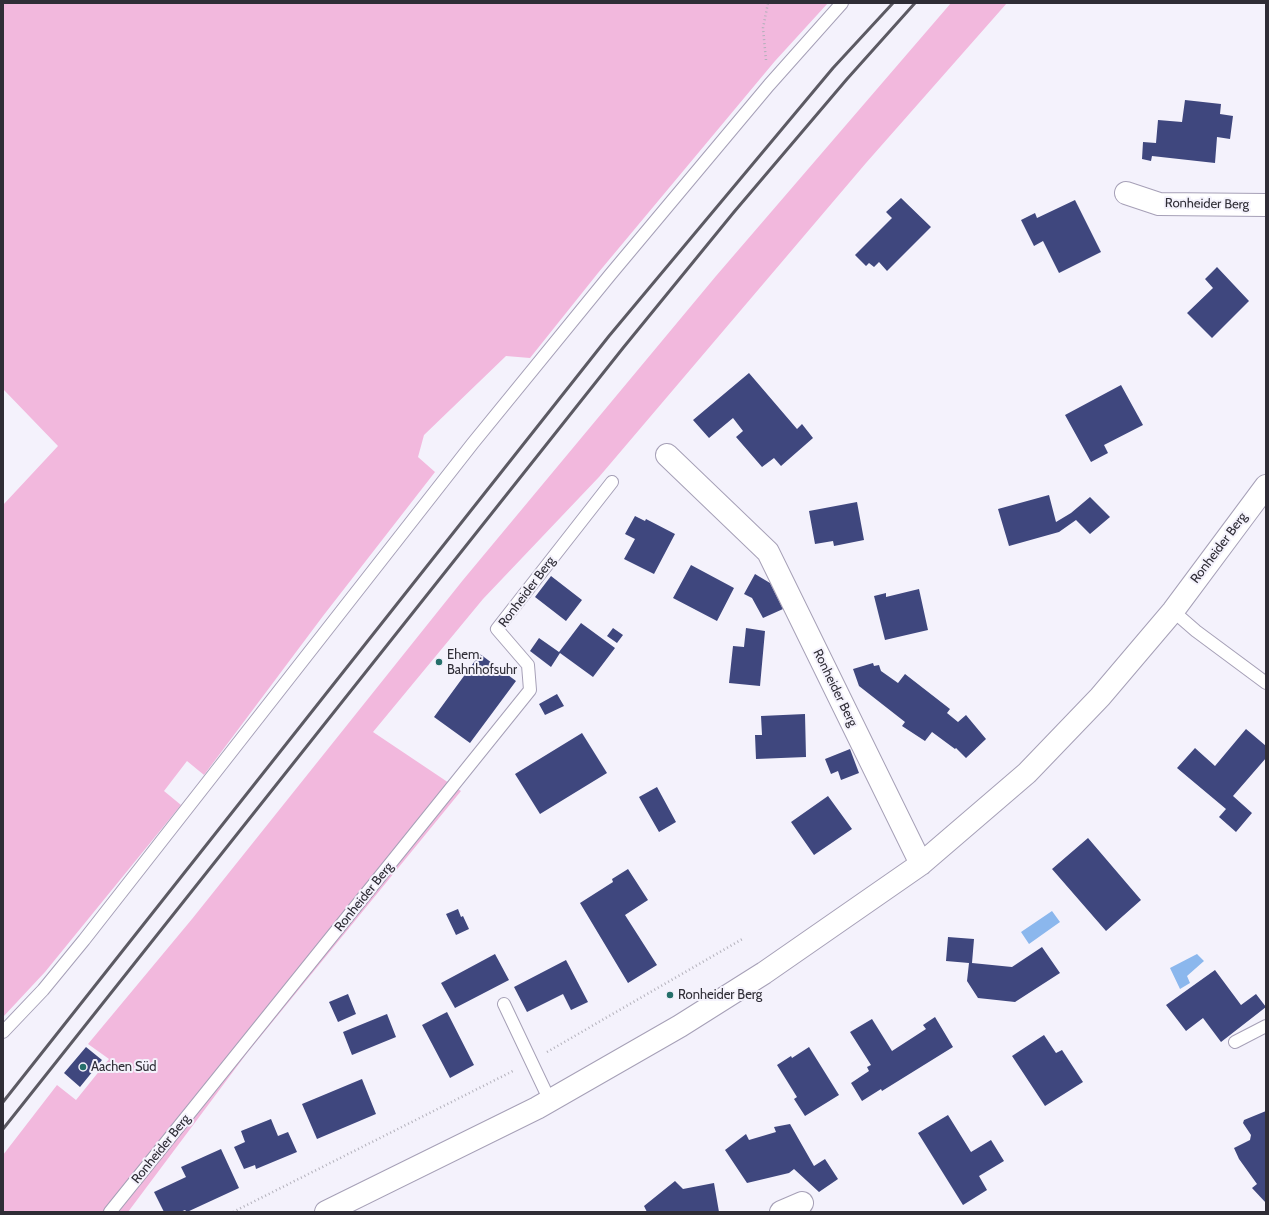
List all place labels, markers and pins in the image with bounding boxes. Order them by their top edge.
place label: Ehem. Bahnhofsuhr [447,647,517,678]
marker: Ehem. Bahnhofsuhr [434,657,444,667]
place label: Ronheider Berg [678,987,762,1003]
marker: Ronheider Berg [665,990,675,1000]
place label: Aachen Süd [91,1059,157,1075]
marker: Aachen Süd [78,1062,88,1072]

